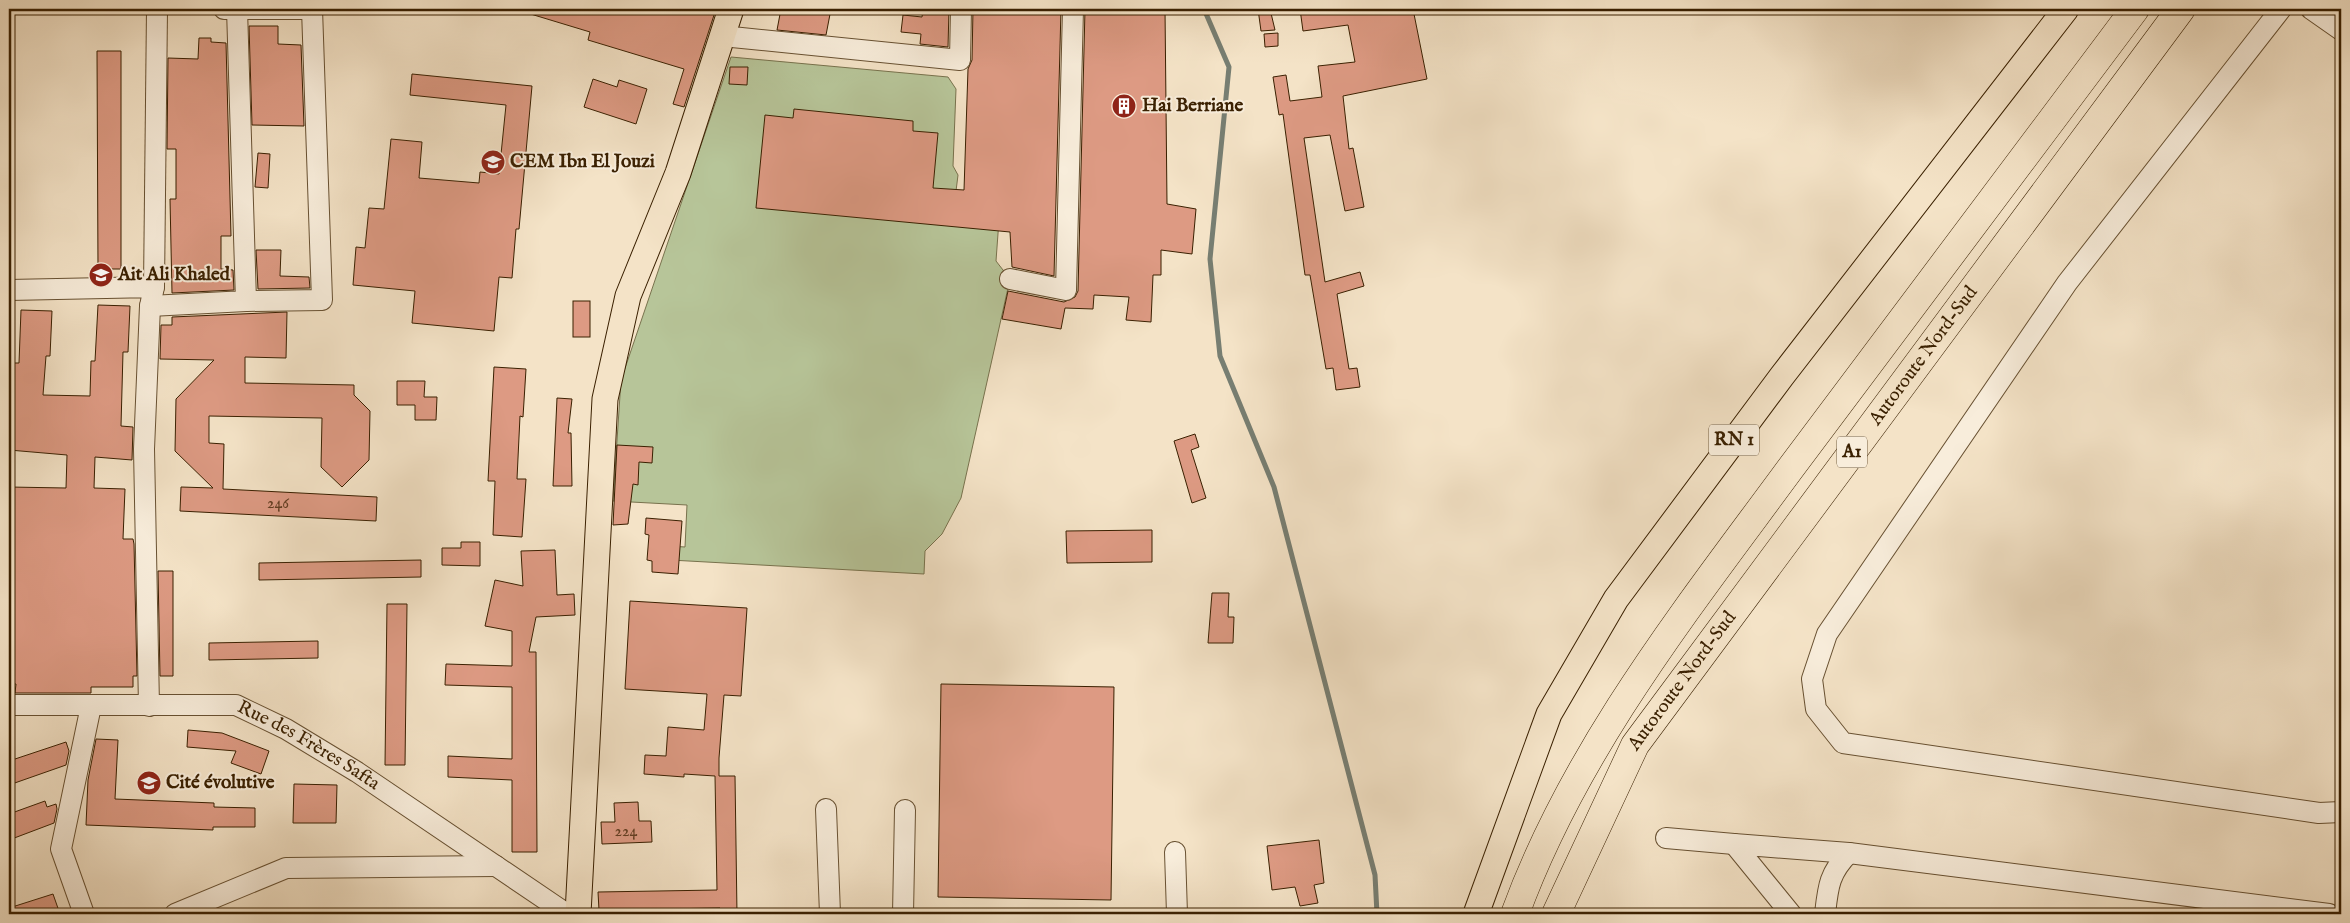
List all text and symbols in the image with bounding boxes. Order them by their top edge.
building icon: Hai Berriane [1111,93,1137,119]
place label: Hai Berriane [1142,94,1243,118]
school or university icon: CEM Ibn El Jouzi [480,149,506,175]
place label: CEM Ibn El Jouzi [510,150,655,174]
school or university icon: Ait Ali Khaled [88,262,114,288]
place label: Ait Ali Khaled [117,263,231,287]
street label: Autoroute Nord-Sud [1863,281,1984,431]
road number: RN 1 [1709,424,1759,456]
road number: A1 [1837,437,1867,468]
house number: 246 [267,494,289,514]
street label: Autoroute Nord-Sud [1622,606,1742,756]
street label: Rue des Frères Safta [233,695,385,796]
school or university icon: Cité évolutive [136,770,162,796]
place label: Cité évolutive [166,771,275,795]
house number: 224 [615,822,638,842]

